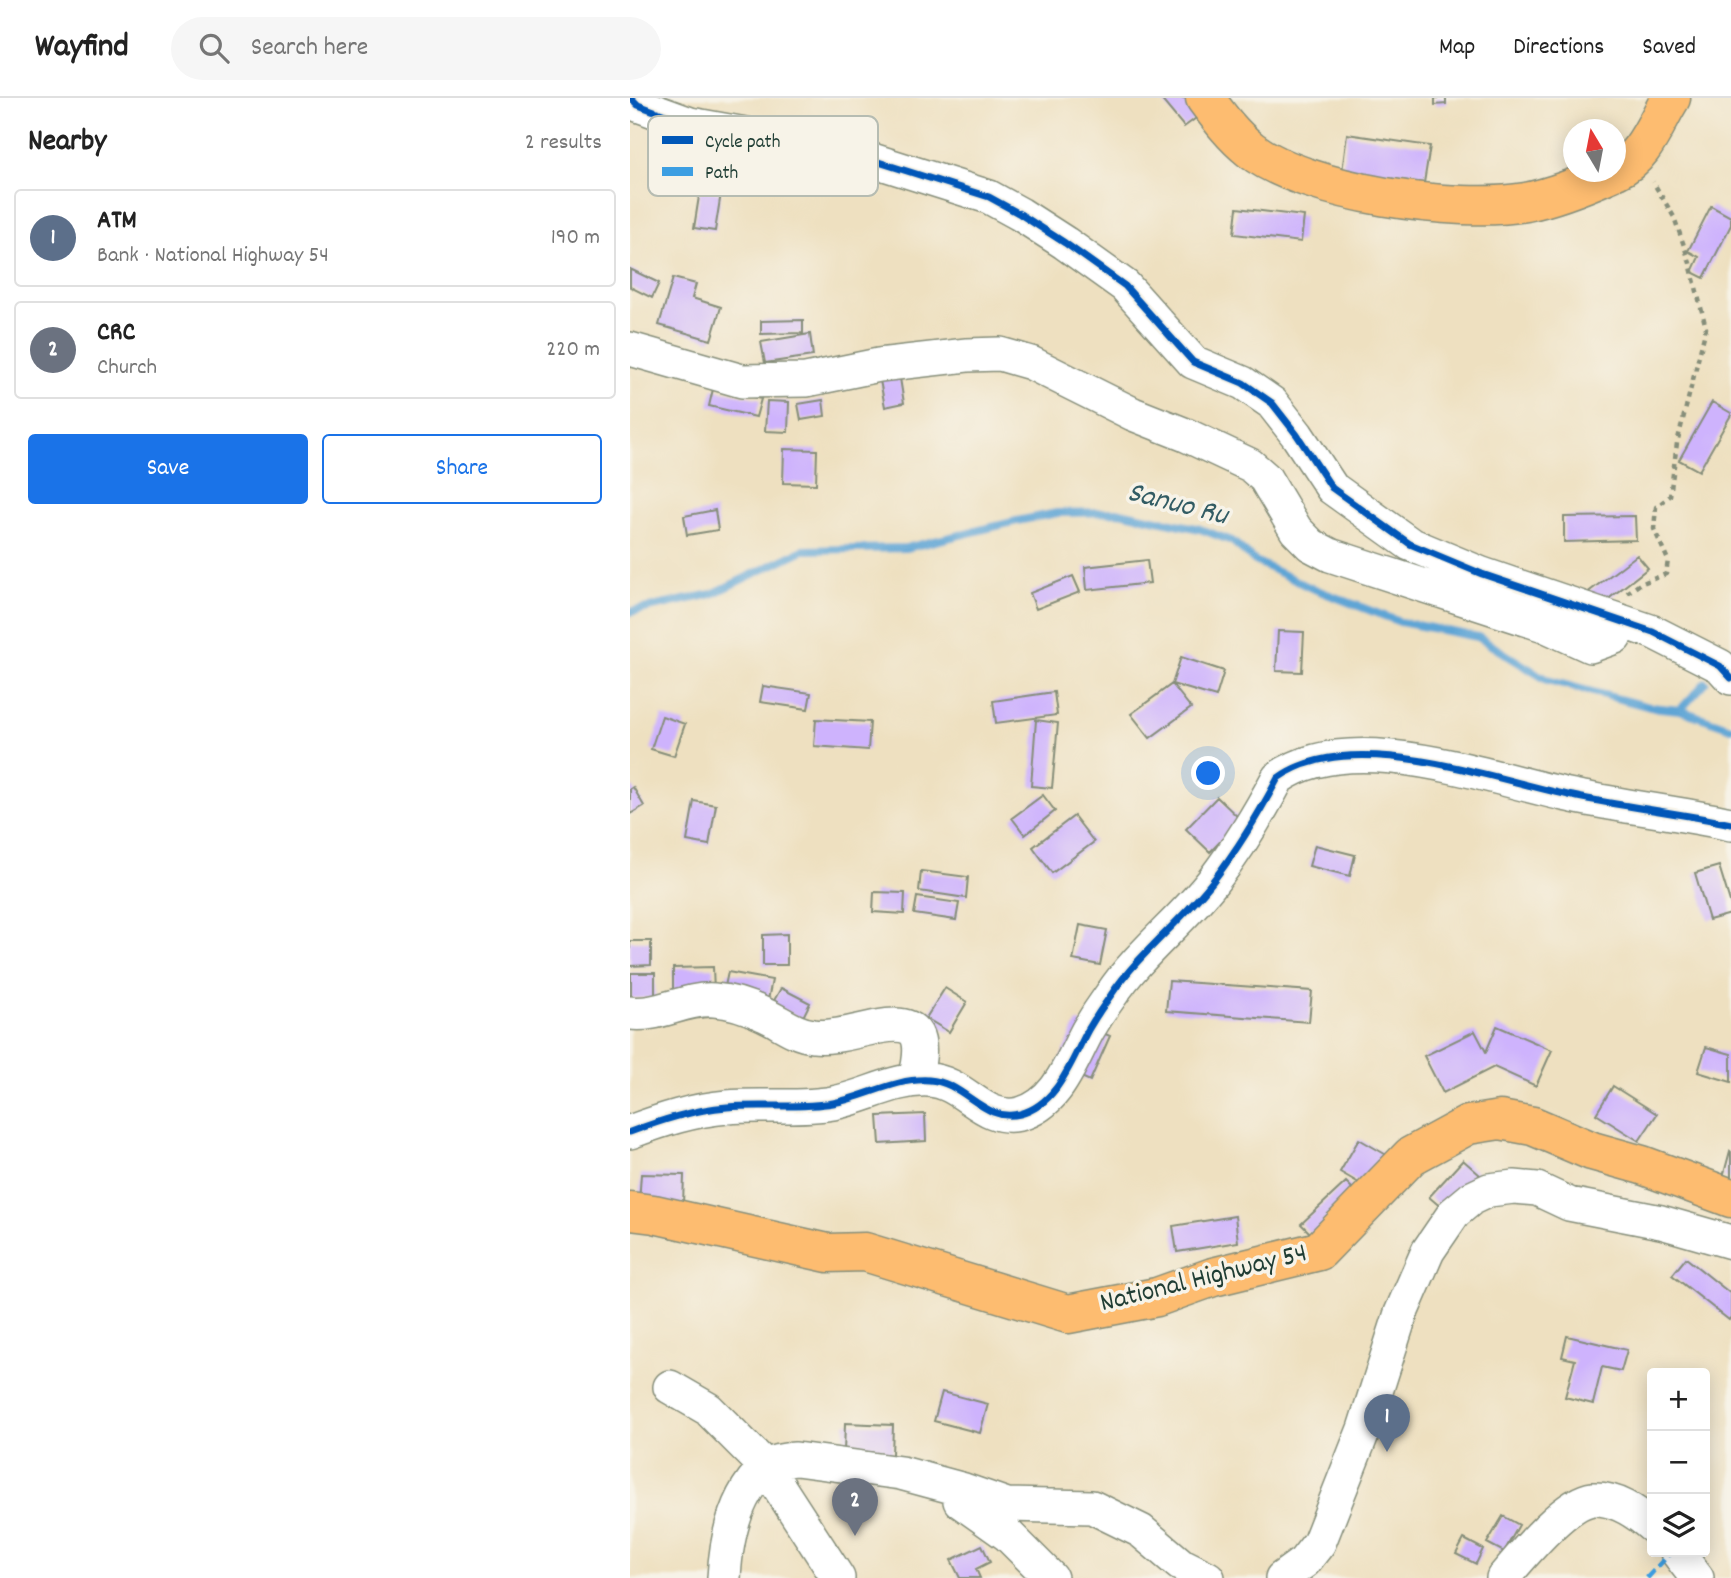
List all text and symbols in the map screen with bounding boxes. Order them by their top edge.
search box [171,17,661,80]
text: Wayfind [35,25,129,72]
icon: search [195,29,233,67]
text: Search here [251,30,368,67]
text: Map [1439,31,1475,65]
text: Directions [1513,31,1604,65]
text: Saved [1642,31,1696,65]
legend [648,116,878,196]
north arrow [1563,119,1626,182]
text: Nearby [28,122,106,165]
text: 2 results [525,127,602,160]
text: Cycle path [705,130,780,157]
text: Path [705,161,738,188]
text: ATM [97,203,137,240]
text: 1 [50,222,56,255]
text: 190 m [551,222,600,255]
text: Bank · National Highway 54 [97,240,329,273]
text: CRC [97,315,135,352]
text: 2 [48,334,58,367]
text: 220 m [546,334,600,367]
text: Church [97,352,157,385]
button: Save [28,434,308,504]
button: Share [322,434,602,504]
water label: Sanuo Ru [1122,473,1234,540]
your location [1191,756,1225,790]
street label: National Highway 54 [1096,1235,1312,1325]
map controls [1647,1368,1710,1557]
button: + [1647,1368,1710,1431]
pin: 1 [1364,1394,1410,1452]
button: − [1647,1431,1710,1494]
pin: 2 [832,1478,878,1536]
button: layers [1647,1494,1710,1557]

